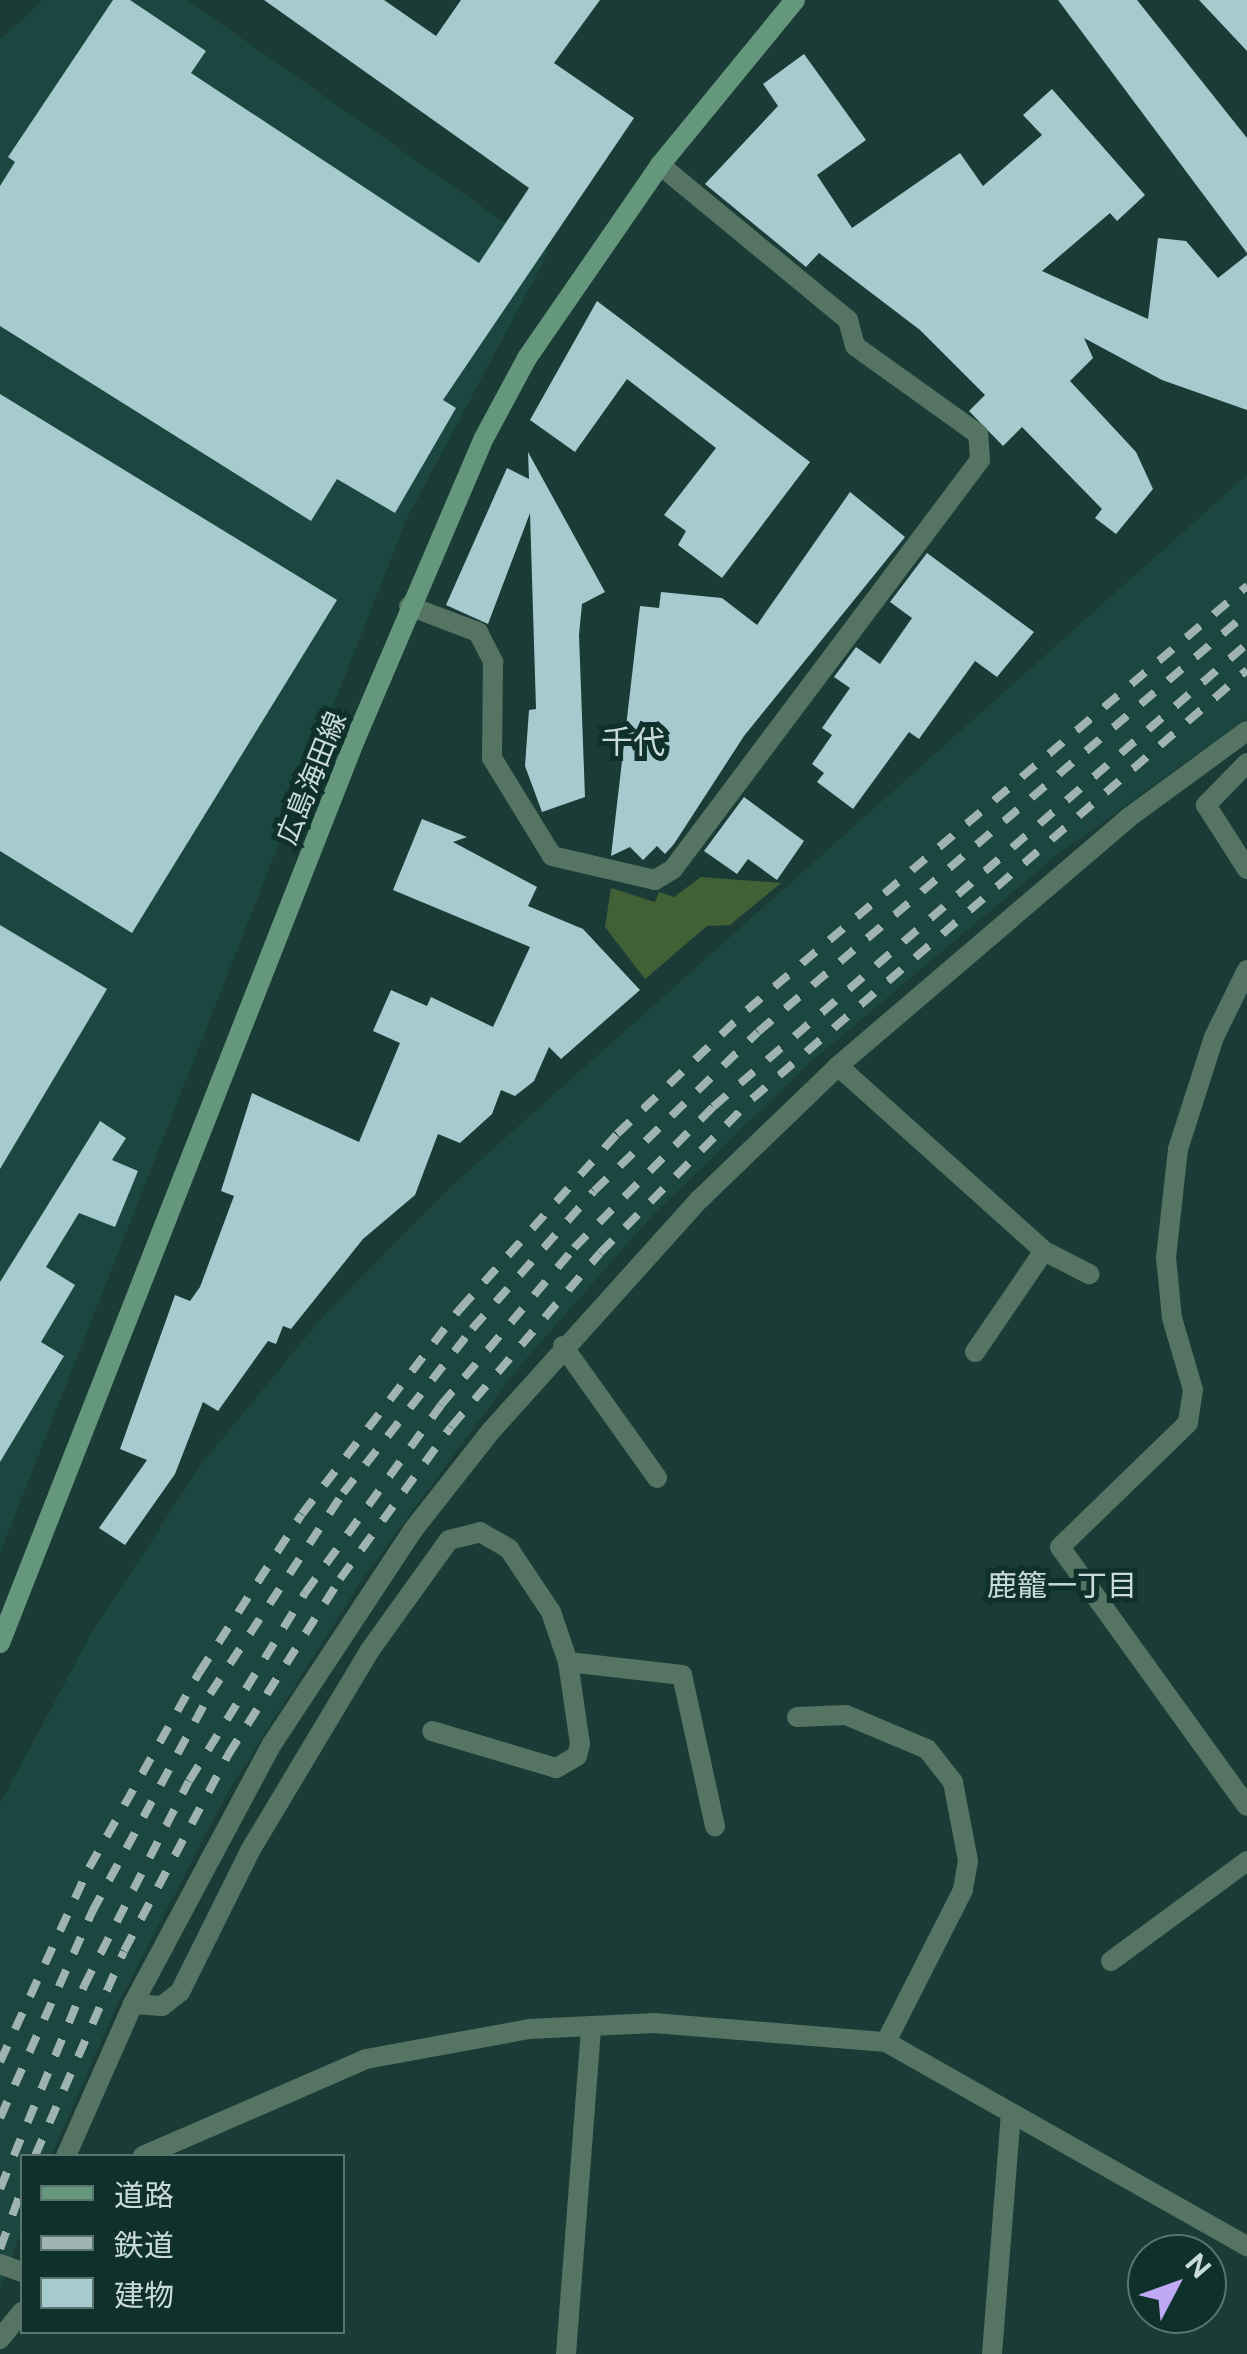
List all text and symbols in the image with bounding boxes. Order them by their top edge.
street label: 広島海田線 [269,707,353,849]
district label: 千代 [601,723,665,761]
district label: 鹿籠一丁目 [987,1567,1137,1603]
legend [20,2154,345,2334]
text: 道路 [114,2177,174,2213]
text: 鉄道 [114,2227,174,2263]
north arrow [1127,2234,1227,2334]
text: N [1179,2246,1218,2284]
text: 建物 [114,2277,174,2313]

